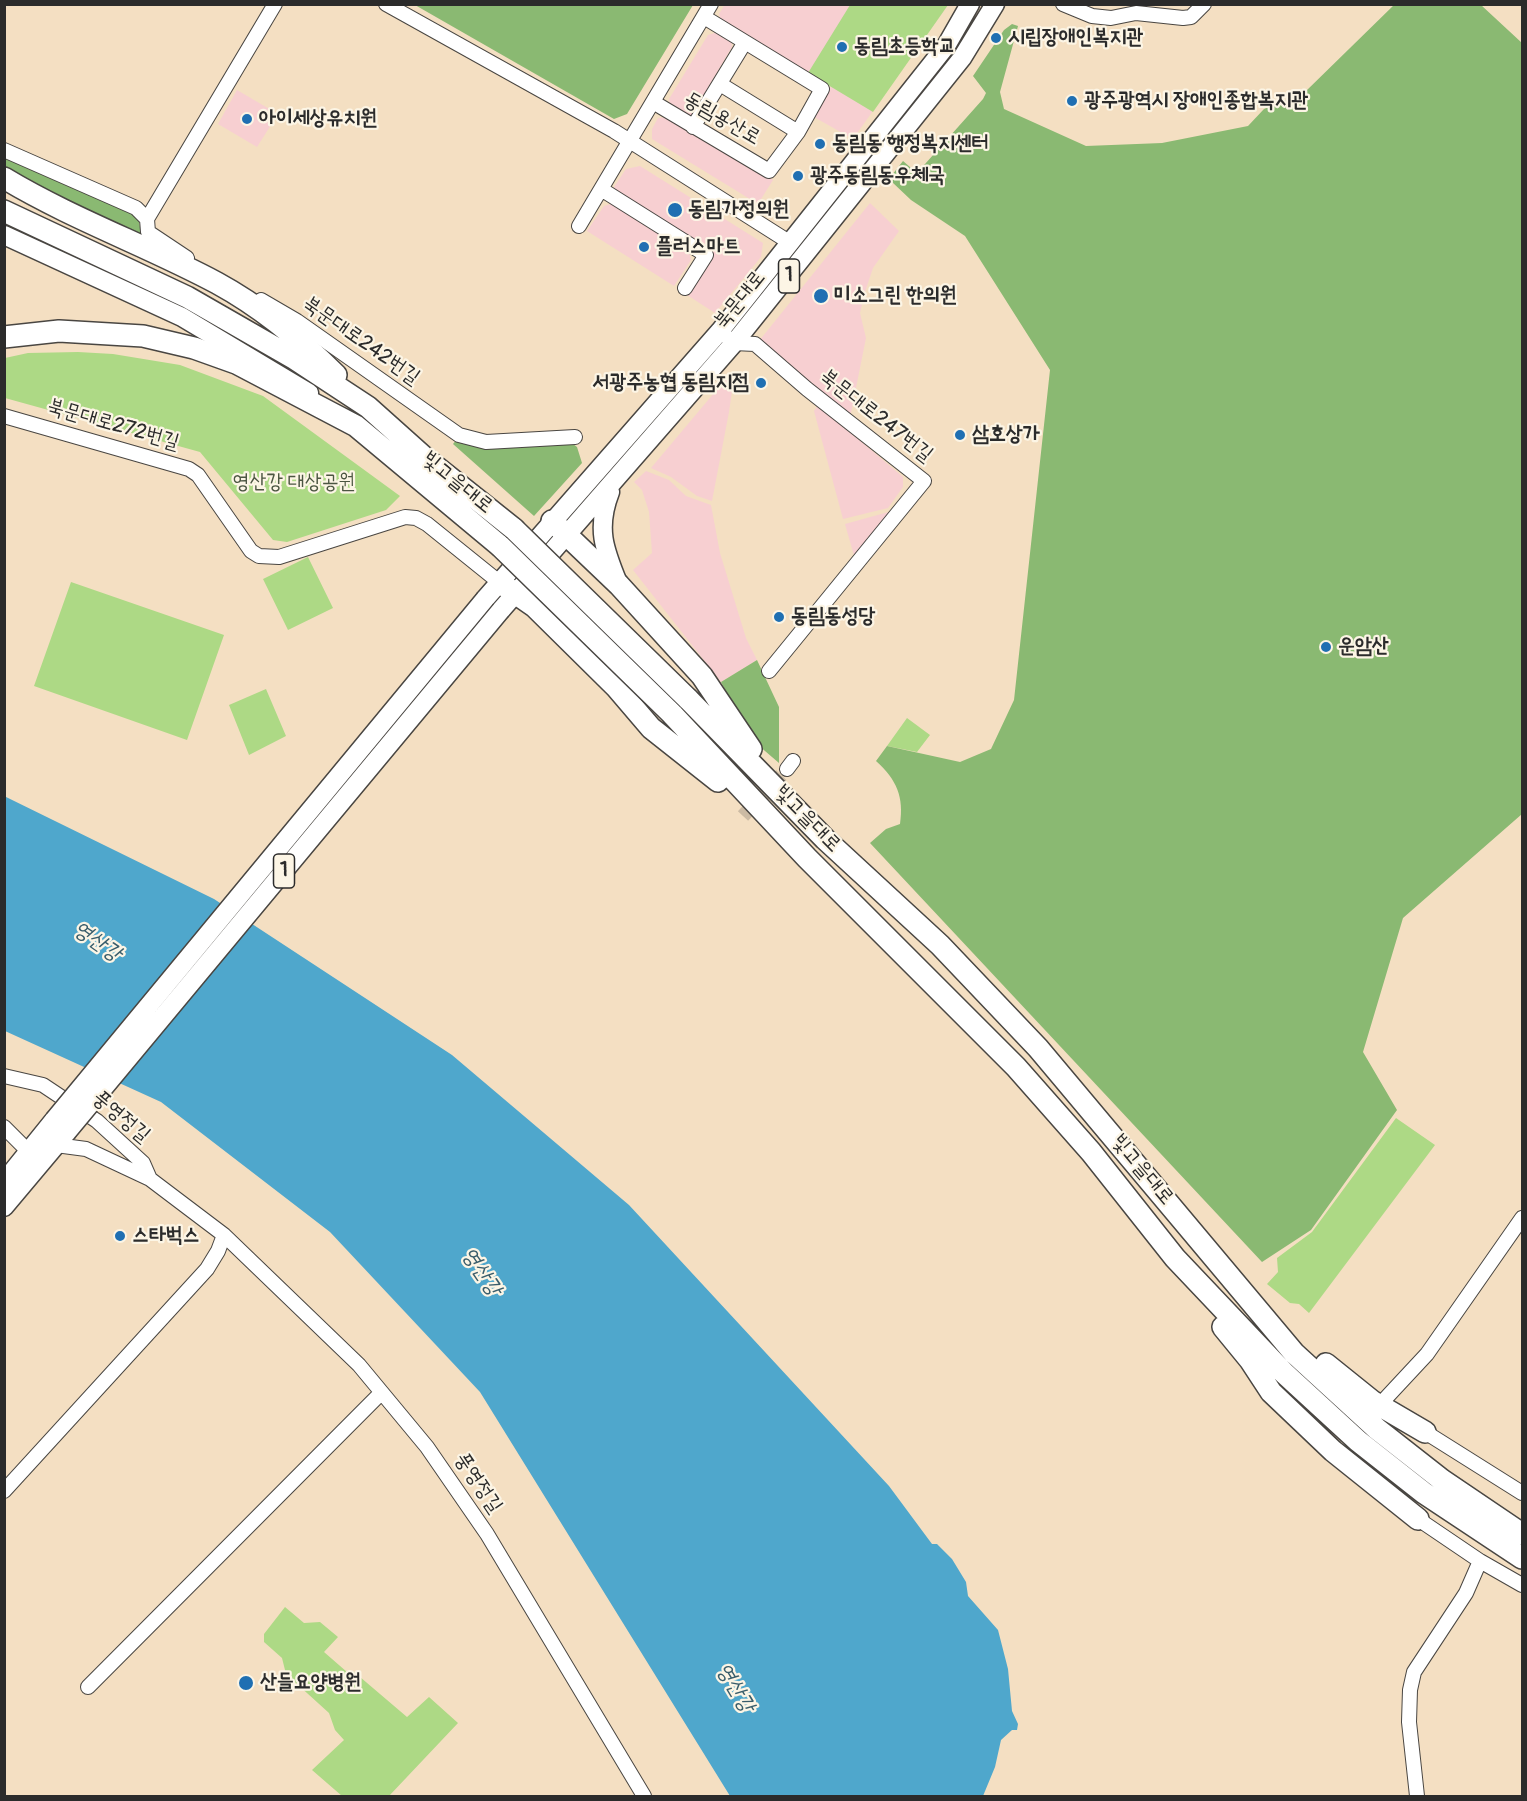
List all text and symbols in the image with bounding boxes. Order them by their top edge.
place label: 시립장애인복지관 [1008,25,1143,51]
marker: 시립장애인복지관 [989,31,1003,45]
place label: 동림초등학교 [854,34,955,60]
marker: 동림초등학교 [835,40,849,54]
street label: 동림용산로 [679,87,765,151]
place label: 광주광역시 장애인종합복지관 [1084,88,1308,114]
marker: 광주광역시 장애인종합복지관 [1065,94,1079,108]
place label: 아이세상유치원 [259,106,377,132]
marker: 아이세상유치원 [240,112,254,126]
place label: 동림동 행정복지센터 [832,131,989,157]
marker: 동림동 행정복지센터 [813,137,827,151]
place label: 광주동림동우체국 [810,163,945,189]
marker: 광주동림동우체국 [791,169,805,183]
place label: 동림가정의원 [688,197,789,223]
marker: 동림가정의원 [666,201,684,219]
place label: 플러스마트 [656,234,740,260]
marker: 플러스마트 [637,240,651,254]
road number: 1 [778,259,800,293]
street label: 북문대로 [709,266,771,334]
place label: 미소그린 한의원 [834,283,957,309]
marker: 미소그린 한의원 [812,287,830,305]
street label: 북문대로242번길 [298,291,424,391]
street label: 북문대로247번길 [814,364,938,468]
place label: 서광주농협 동림지점 [592,370,749,396]
marker: 서광주농협 동림지점 [754,376,768,390]
street label: 북문대로272번길 [44,394,182,456]
place label: 삼호상가 [972,422,1040,448]
marker: 삼호상가 [953,428,967,442]
street label: 빛고을대로 [416,447,498,519]
park label: 영산강 대상공원 [233,470,355,496]
place label: 동림동성당 [791,604,875,630]
marker: 동림동성당 [772,610,786,624]
place label: 운암산 [1338,634,1389,660]
marker: 운암산 [1319,640,1333,654]
street label: 빛고을대로 [768,780,846,858]
road number: 1 [274,854,294,888]
water label: 영산강 [68,916,126,968]
street label: 풍영정길 [87,1086,155,1148]
street label: 빛고을대로 [1105,1130,1179,1210]
place label: 스타벅스 [132,1223,200,1249]
marker: 스타벅스 [113,1229,127,1243]
water label: 영산강 [455,1243,507,1301]
street label: 풍영정길 [449,1448,507,1518]
water label: 영산강 [710,1658,760,1718]
place label: 산들요양병원 [260,1670,361,1696]
marker: 산들요양병원 [237,1674,255,1692]

